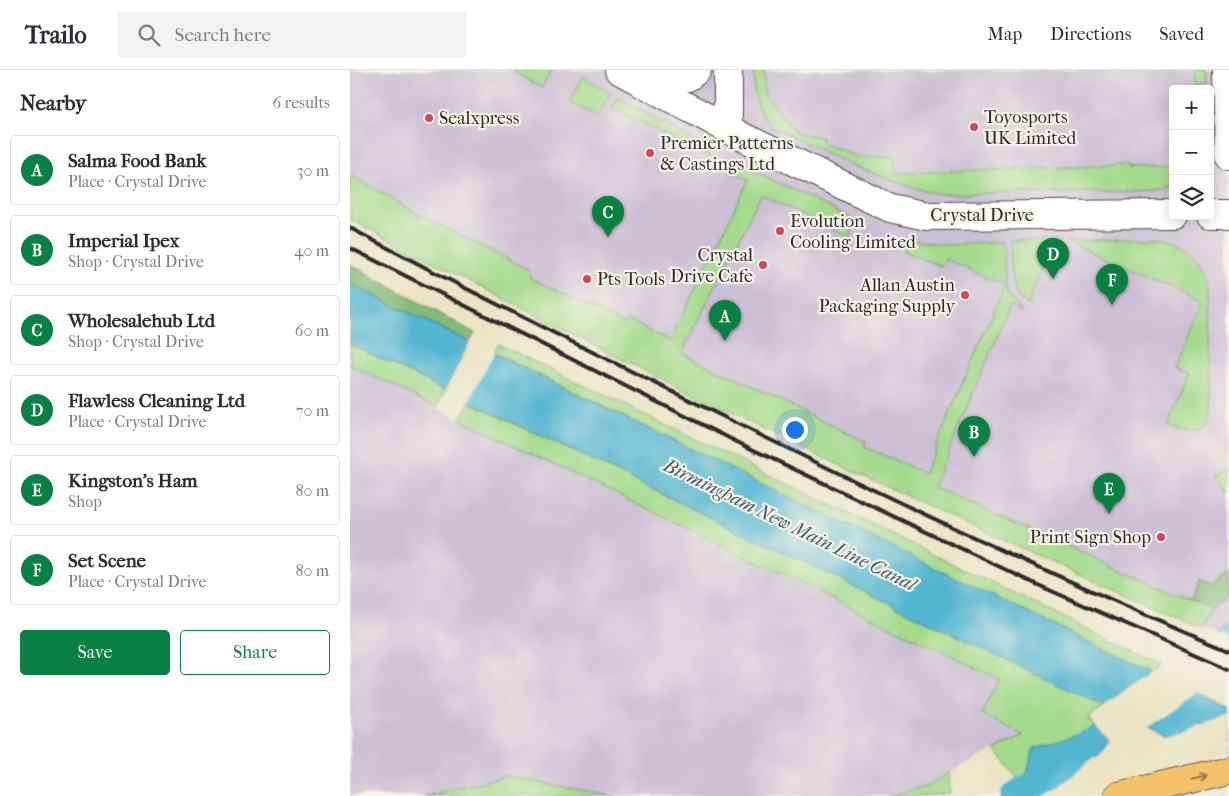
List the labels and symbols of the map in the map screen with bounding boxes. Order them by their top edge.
place label: Toyosports UK Limited [984,107,1077,149]
place label: Sealxpress [439,108,520,129]
marker: Sealxpress [423,112,435,124]
marker: Toyosports UK Limited [968,121,980,133]
place label: Premier Patterns & Castings Ltd [660,133,794,175]
marker: Premier Patterns & Castings Ltd [644,147,656,159]
pin: C [592,196,624,237]
street label: Crystal Drive [930,205,1034,226]
place label: Evolution Cooling Limited [790,211,916,253]
marker: Evolution Cooling Limited [774,225,786,237]
pin: D [1037,238,1069,279]
place label: Crystal Drive Cafe [670,245,753,287]
marker: Crystal Drive Cafe [757,259,769,271]
pin: F [1096,264,1128,305]
place label: Pts Tools [597,269,665,290]
marker: Pts Tools [581,273,593,285]
place label: Allan Austin Packaging Supply [819,275,956,317]
marker: Allan Austin Packaging Supply [959,289,971,301]
pin: A [709,300,741,341]
pin: B [958,416,990,457]
your location [782,417,808,443]
water label: Birmingham New Main Line Canal [659,454,921,597]
pin: E [1093,473,1125,514]
place label: Print Sign Shop [1030,527,1151,548]
marker: Print Sign Shop [1155,531,1167,543]
one-way arrow [1191,772,1207,781]

